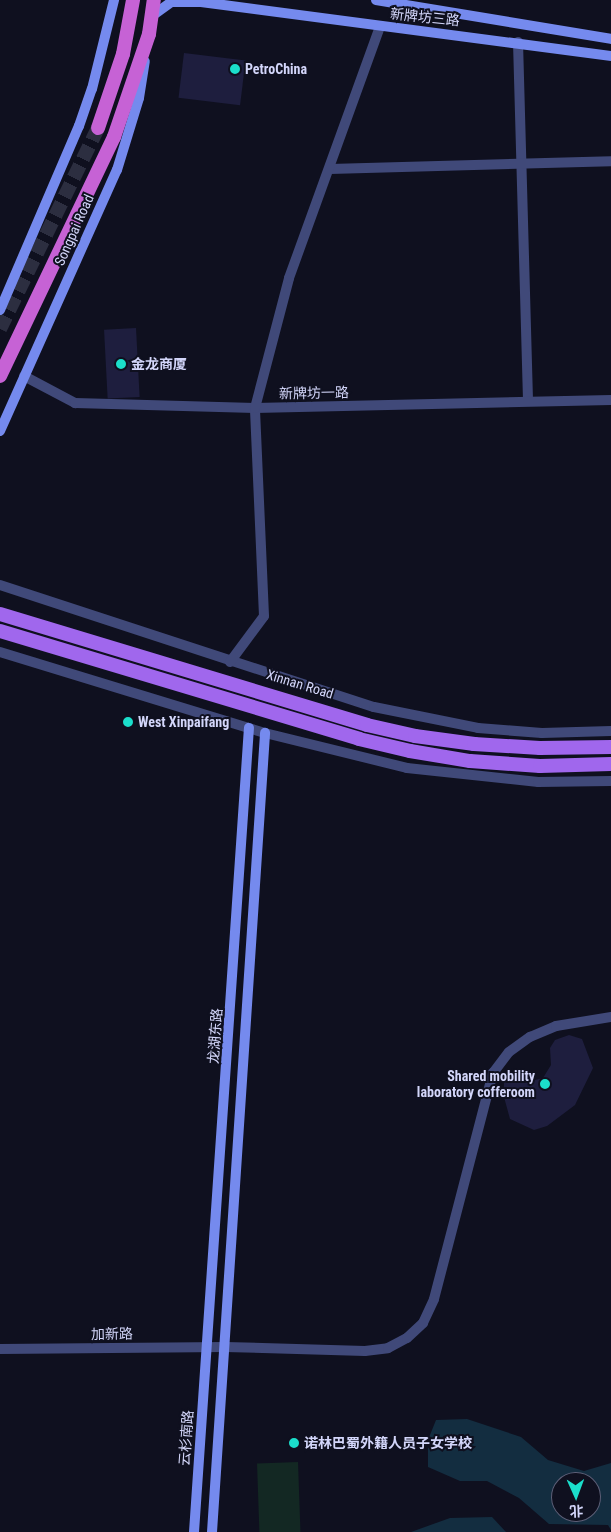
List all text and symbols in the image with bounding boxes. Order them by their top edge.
street label: 新牌坊三路 [389,5,461,29]
place label: PetroChina [245,61,307,77]
marker: PetroChina [229,63,241,75]
street label: Songpai Road [51,192,97,268]
place label: 金龙商厦 [131,356,187,372]
marker: 金龙商厦 [115,358,127,370]
street label: 新牌坊一路 [279,384,349,402]
street label: Xinnan Road [264,666,336,702]
place label: West Xinpaifang [138,714,229,730]
marker: West Xinpaifang [122,716,134,728]
street label: 龙湖东路 [205,1007,225,1065]
place label: Shared mobility laboratory cofferoom [417,1068,535,1100]
marker: Shared mobility laboratory cofferoom [539,1078,551,1090]
street label: 加新路 [91,1325,133,1343]
street label: 云杉南路 [176,1409,196,1467]
place label: 诺林巴蜀外籍人员子女学校 [304,1435,472,1451]
marker: 诺林巴蜀外籍人员子女学校 [288,1437,300,1449]
north arrow [551,1472,601,1522]
text: 北 [569,1503,584,1519]

